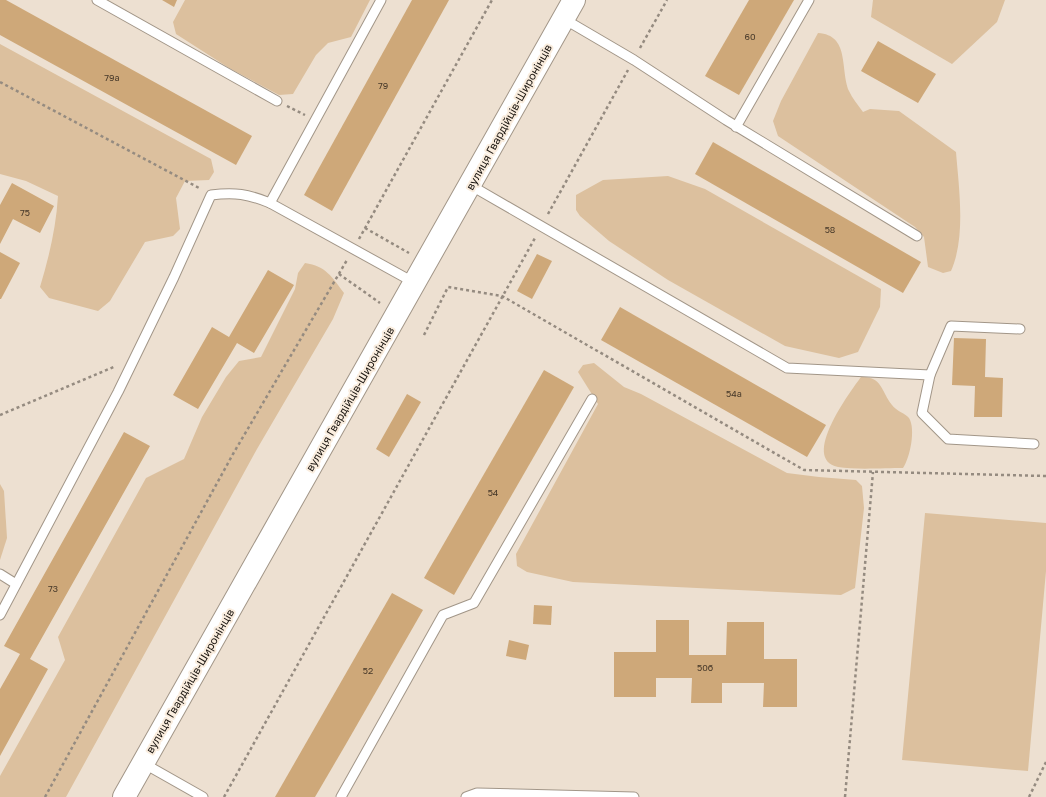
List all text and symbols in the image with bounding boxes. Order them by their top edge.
house number: 60 [744,31,756,42]
street label: вулиця Гвардійців-Широнінців [463,42,554,192]
house number: 79а [104,72,120,83]
house number: 79 [378,80,388,91]
house number: 75 [20,207,30,218]
house number: 58 [825,224,835,235]
street label: вулиця Гвардійців-Широнінців [303,324,396,473]
house number: 54а [726,388,742,399]
house number: 54 [488,487,499,498]
house number: 73 [48,583,58,594]
street label: вулиця Гвардійців-Широнінців [143,606,236,755]
house number: 50б [697,662,713,673]
house number: 52 [363,665,373,676]

